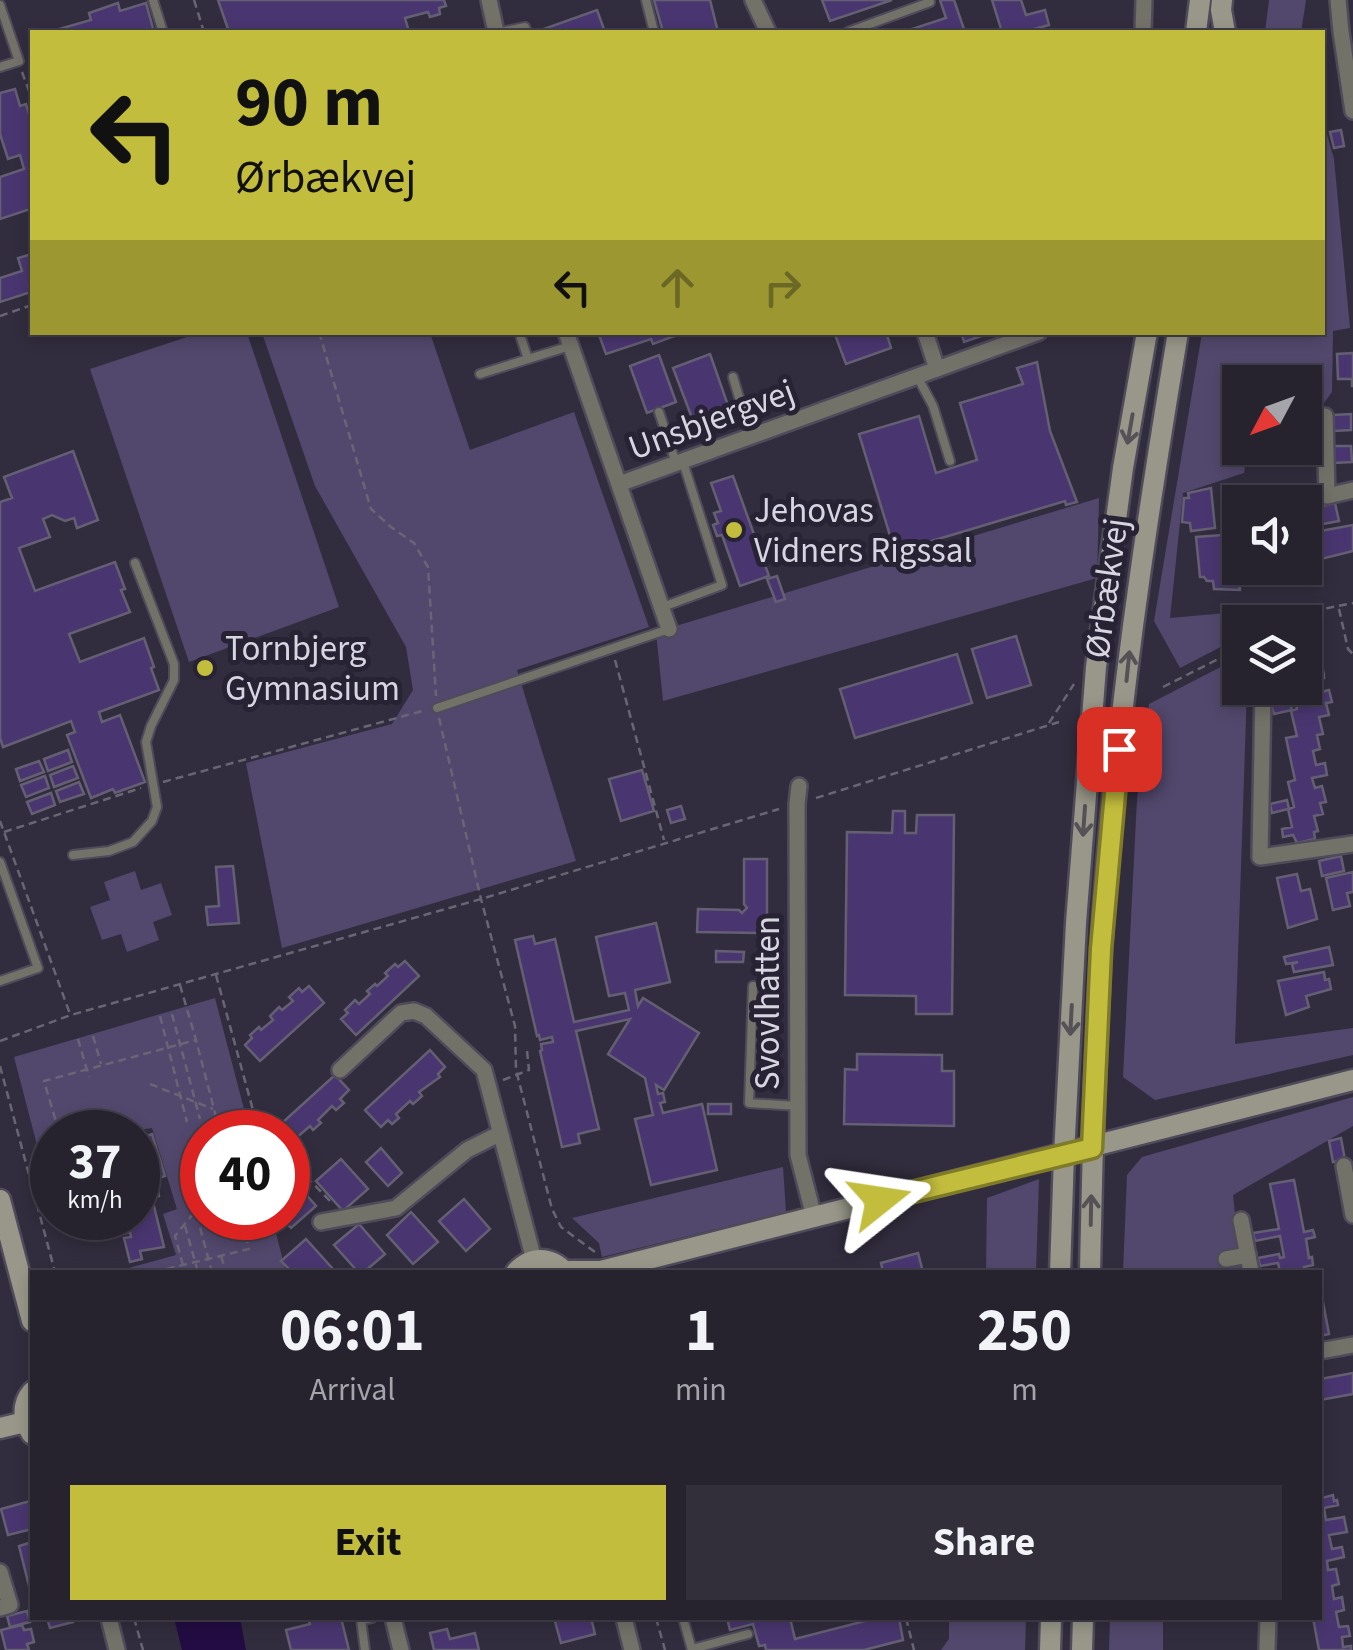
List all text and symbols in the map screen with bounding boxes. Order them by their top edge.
text: 90 m [235,53,383,153]
icon: left [70,70,200,200]
text: Ørbækvej [235,146,416,210]
icon: left [545,260,600,315]
icon: ahead [650,260,705,315]
icon: right [755,260,810,315]
north arrow [1222,365,1322,465]
map controls [1222,365,1322,705]
street label: Unsbjergvej [621,367,801,473]
one-way arrow [1120,412,1139,444]
button: sound [1222,485,1322,585]
place label: Jehovas Vidners Rigssal [754,486,972,576]
street label: Ørbækvej [1072,515,1142,661]
marker: Jehovas Vidners Rigssal [723,519,745,541]
button: layers [1222,605,1322,705]
place label: Tornbjerg Gymnasium [225,624,400,714]
one-way arrow [1119,651,1138,683]
marker: Tornbjerg Gymnasium [194,657,216,679]
pin [1077,707,1162,792]
icon: arrive [1092,722,1147,777]
one-way arrow [1075,804,1094,836]
street label: Svovlhatten [743,916,793,1090]
one-way arrow [1061,1004,1080,1036]
speed limit sign: 40 [180,1110,310,1240]
text: 37 [69,1127,121,1198]
position arrow [828,1148,932,1252]
text: km/h [67,1182,123,1218]
one-way arrow [1082,1194,1100,1226]
text: 06:01 [280,1289,425,1374]
text: 1 [685,1289,717,1374]
text: 250 [977,1289,1072,1374]
text: Arrival [309,1367,395,1413]
text: min [675,1367,727,1413]
text: m [1011,1367,1038,1413]
button: Exit [70,1485,666,1600]
button: Share [686,1485,1282,1600]

